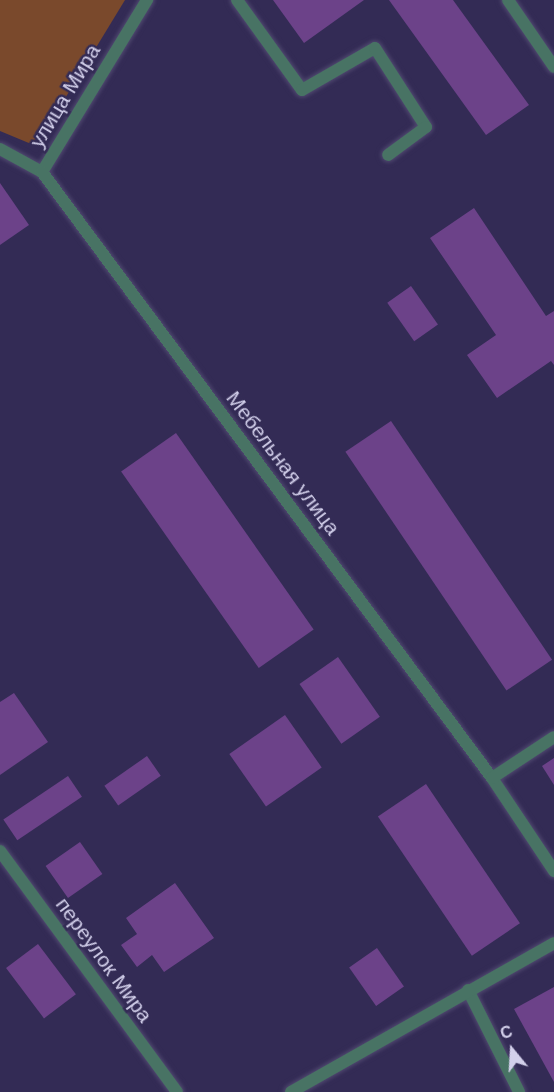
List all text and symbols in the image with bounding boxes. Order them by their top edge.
street label: улица Мира [24,40,106,152]
street label: Мебельная улица [221,386,345,540]
street label: переулок Мира [50,893,158,1027]
north arrow [482,1020,542,1080]
text: С [498,1023,514,1042]

